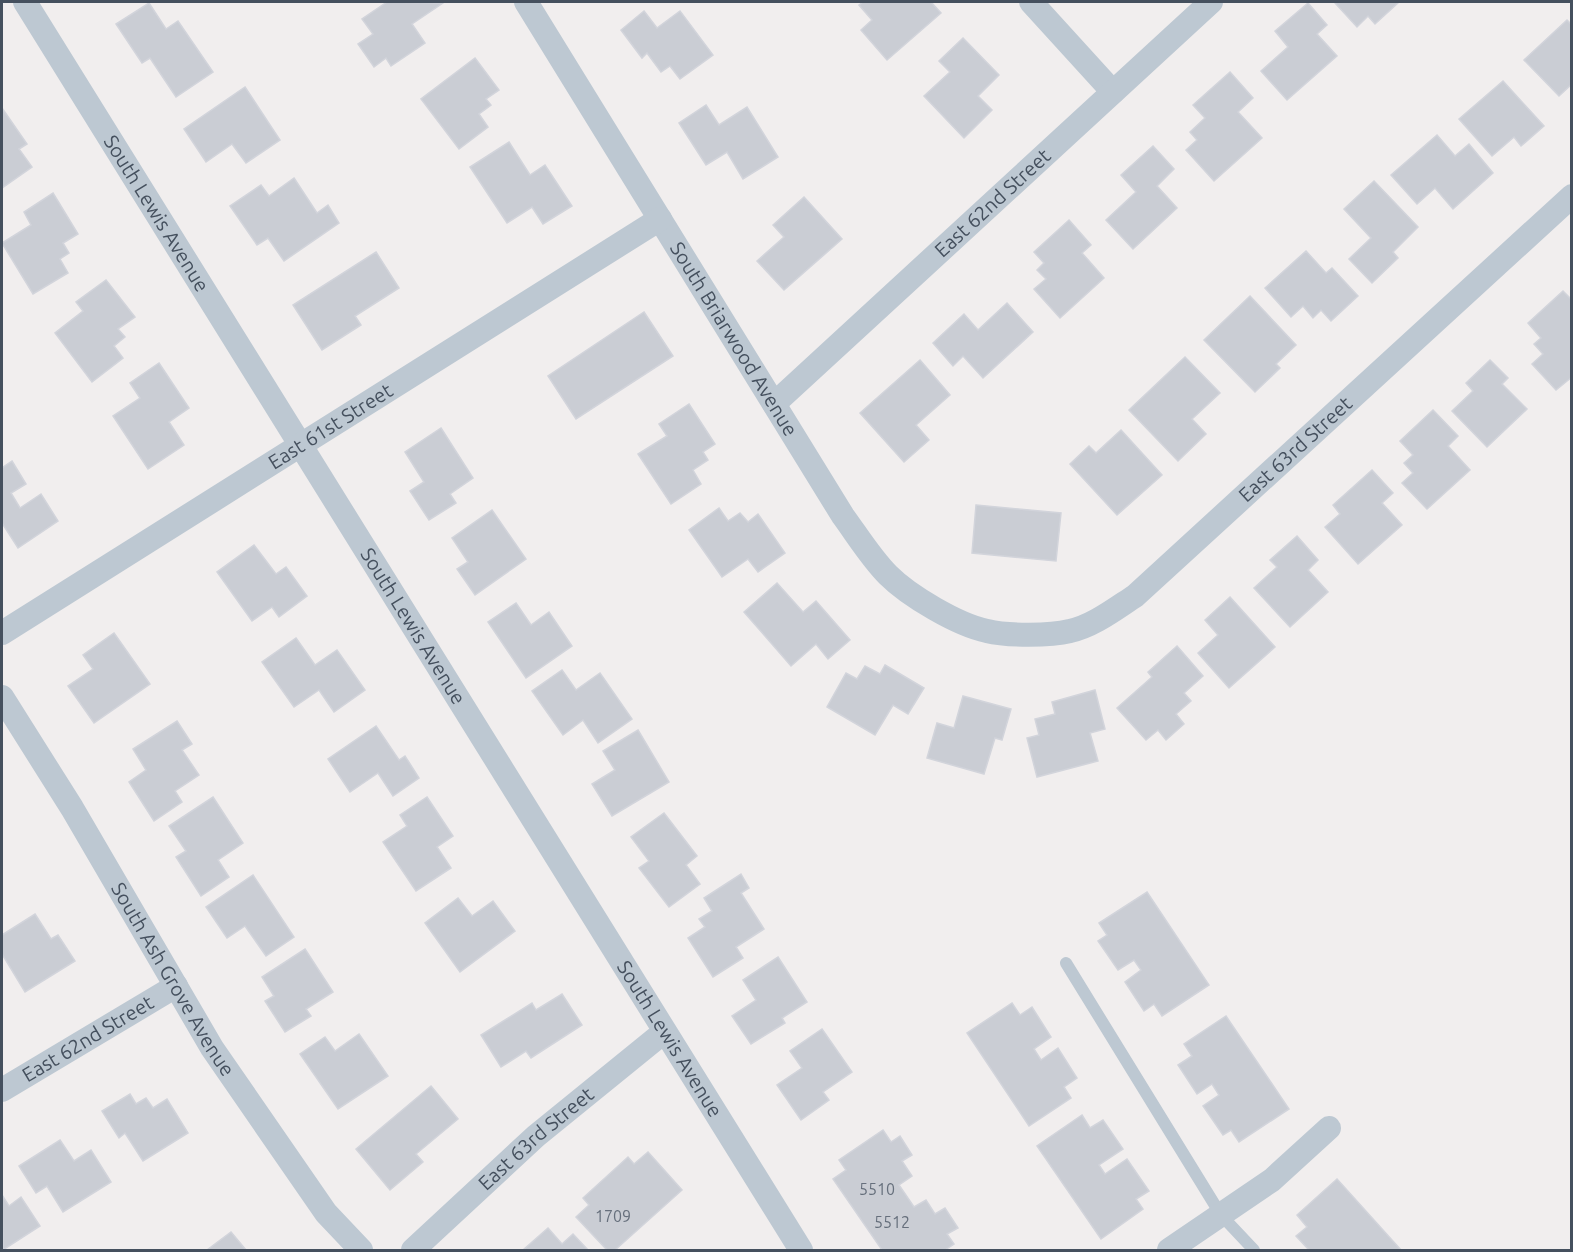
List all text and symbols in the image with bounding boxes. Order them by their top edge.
street label: South Lewis Avenue [100,131,214,296]
street label: East 62nd Street [930,144,1055,261]
street label: South Briarwood Avenue [666,238,803,440]
street label: East 61st Street [264,378,397,474]
street label: East 63rd Street [1234,391,1356,506]
street label: South Lewis Avenue [356,543,471,708]
street label: South Ash Grove Avenue [107,878,240,1080]
street label: South Lewis Avenue [613,956,727,1121]
street label: East 62nd Street [18,990,157,1086]
street label: East 63rd Street [473,1082,598,1194]
house number: 5510 [859,1180,895,1198]
house number: 1709 [595,1207,631,1225]
house number: 5512 [874,1213,910,1231]

